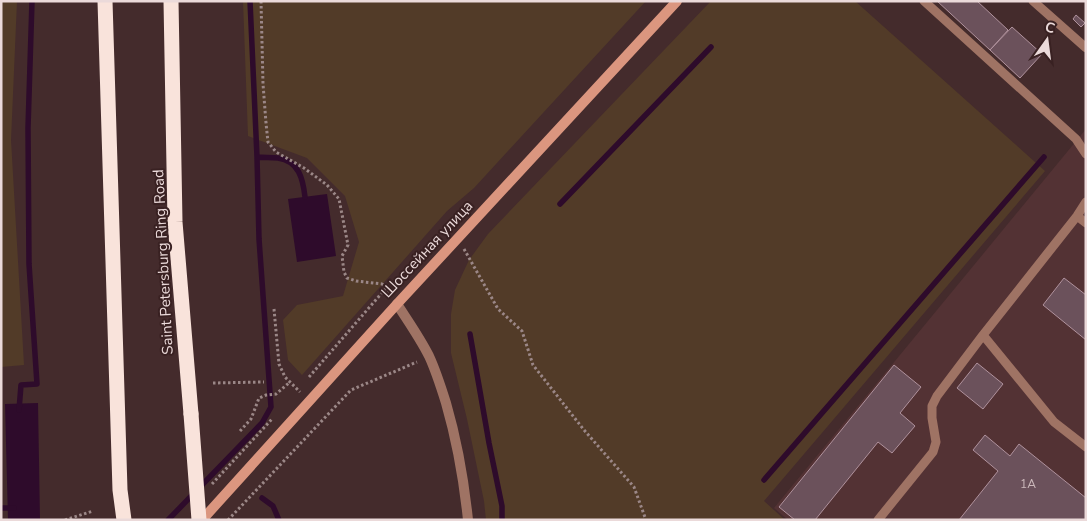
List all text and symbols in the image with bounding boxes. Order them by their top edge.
north arrow [1022,15,1072,65]
text: С [1043,18,1057,38]
street label: Saint Petersburg Ring Road [148,169,178,355]
street label: Шоссейная улица [377,196,477,302]
house number: 1А [1020,476,1036,492]

